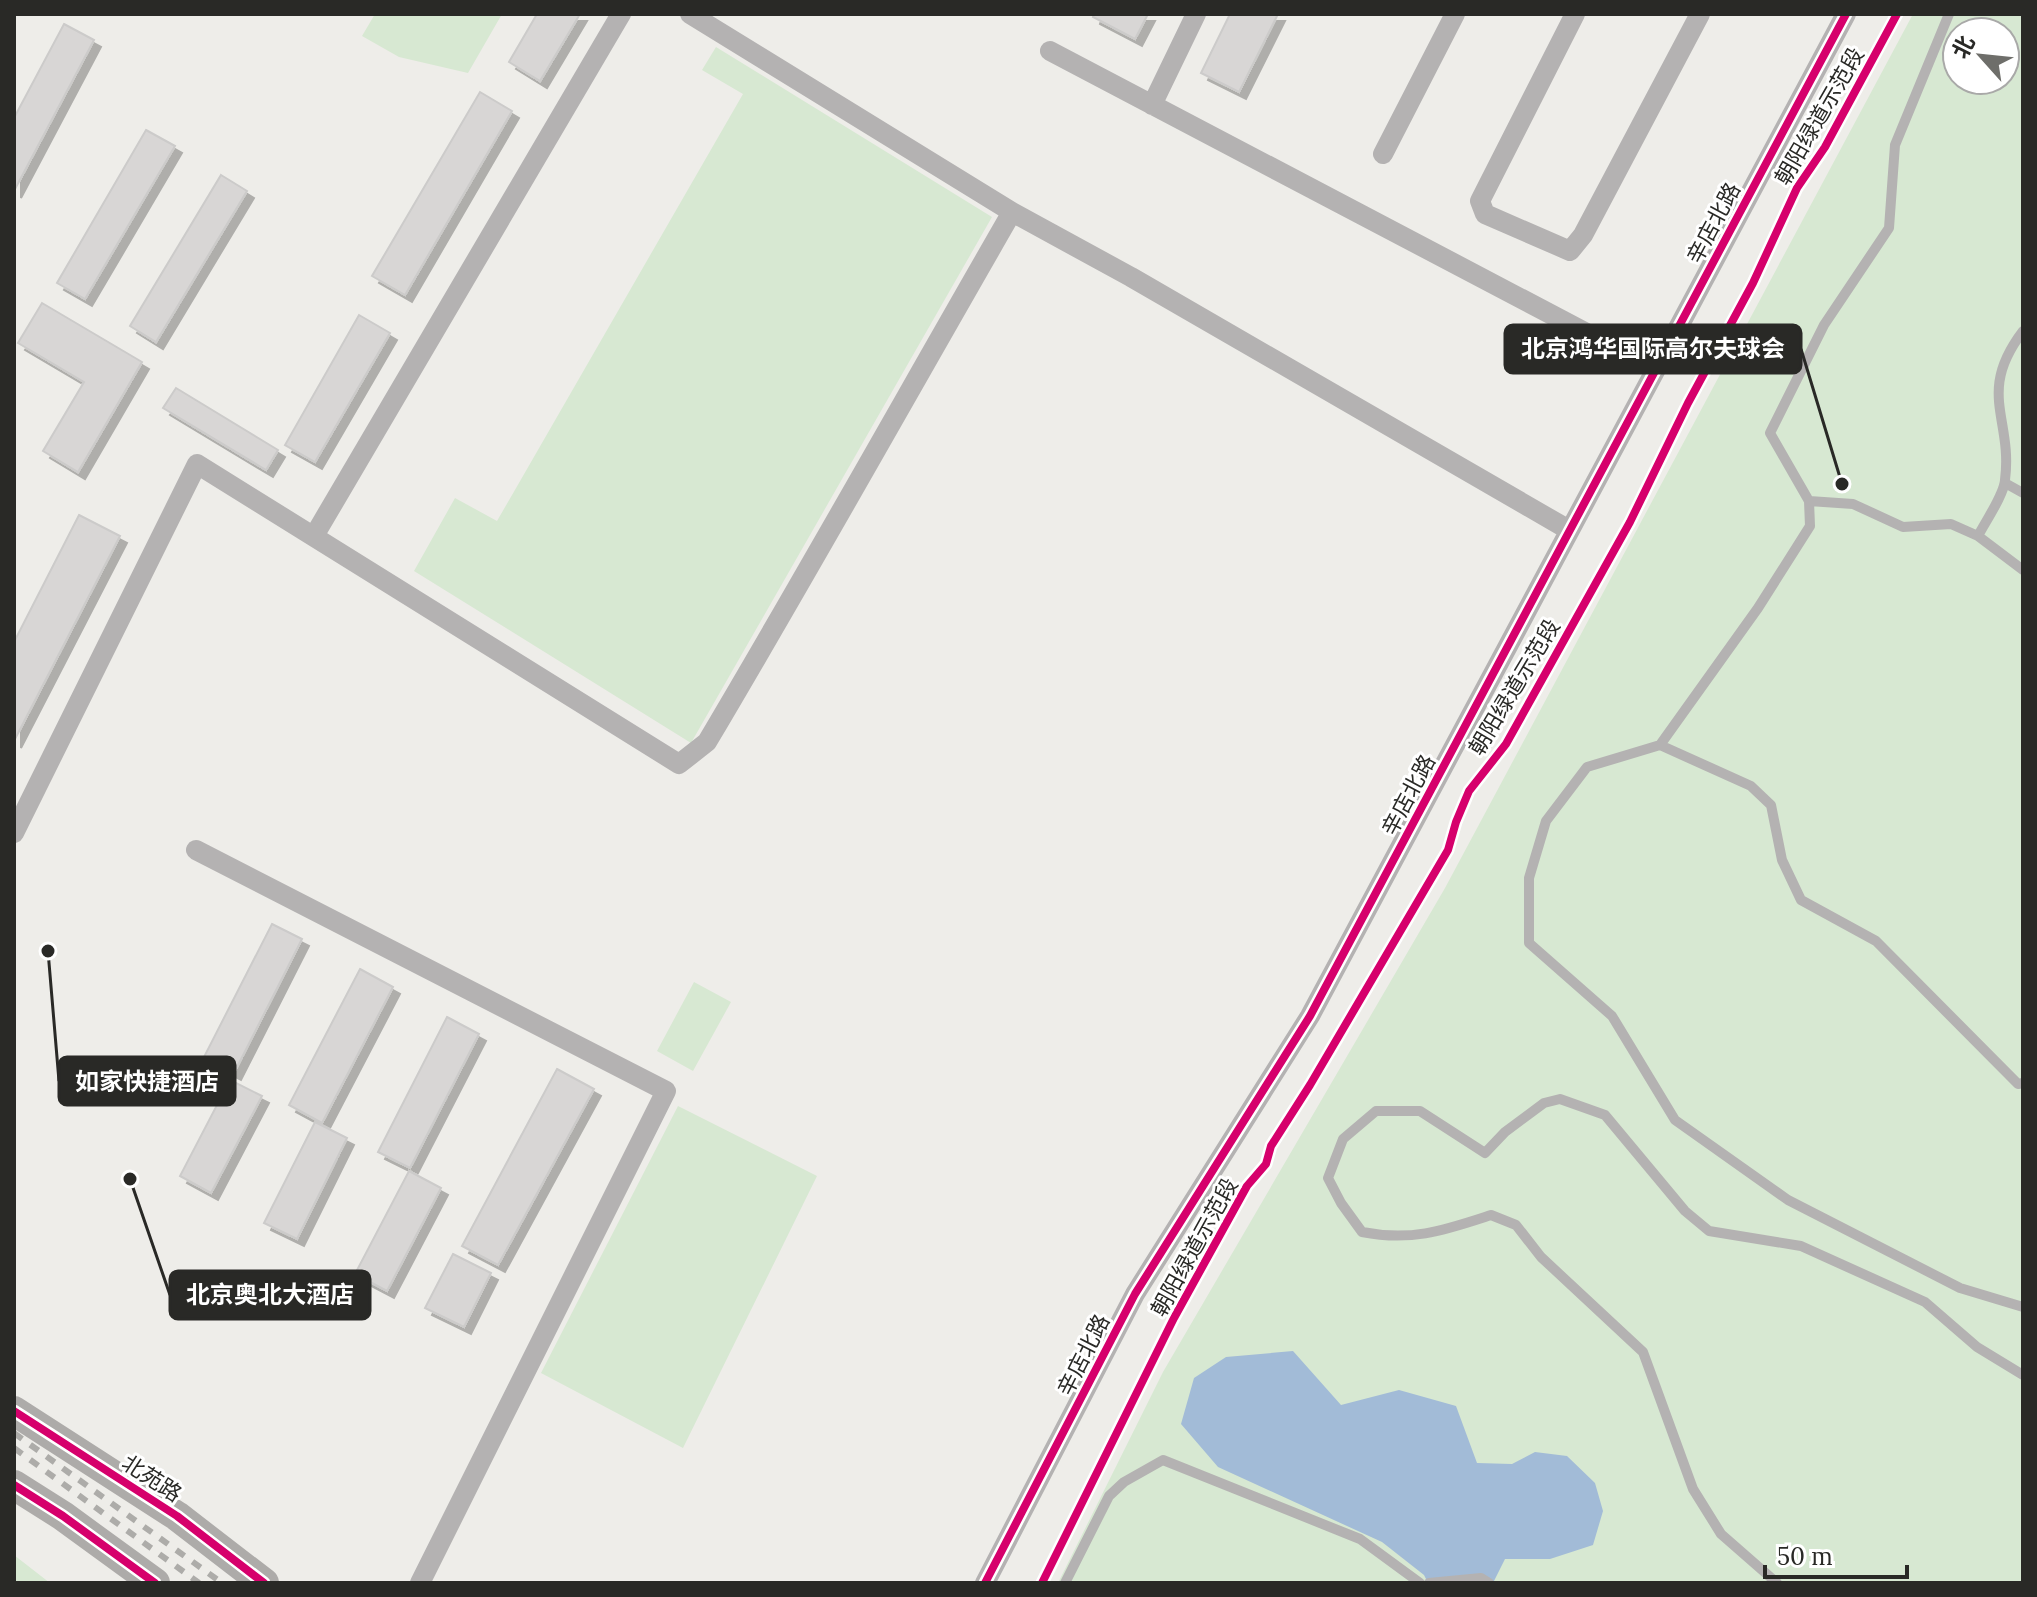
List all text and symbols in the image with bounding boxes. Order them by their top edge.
north arrow [1941,16,2021,96]
text: 北 [1946,31,1981,63]
street label: 朝阳绿道示范段 [1768,42,1870,190]
street label: 辛店北路 [1680,178,1746,268]
callout: 北京鸿华国际高尔夫球会 [1505,325,1801,373]
text: 北京鸿华国际高尔夫球会 [1521,333,1785,364]
street label: 朝阳绿道示范段 [1462,614,1566,760]
street label: 辛店北路 [1375,750,1441,840]
callout: 如家快捷酒店 [59,1057,235,1105]
text: 如家快捷酒店 [75,1066,219,1097]
street label: 朝阳绿道示范段 [1144,1173,1244,1321]
callout: 北京奥北大酒店 [170,1271,370,1319]
text: 北京奥北大酒店 [186,1279,354,1310]
street label: 辛店北路 [1051,1309,1115,1401]
street label: 北苑路 [117,1448,187,1508]
scale bar [1765,1529,1907,1579]
text: 50 m [1777,1541,1833,1572]

